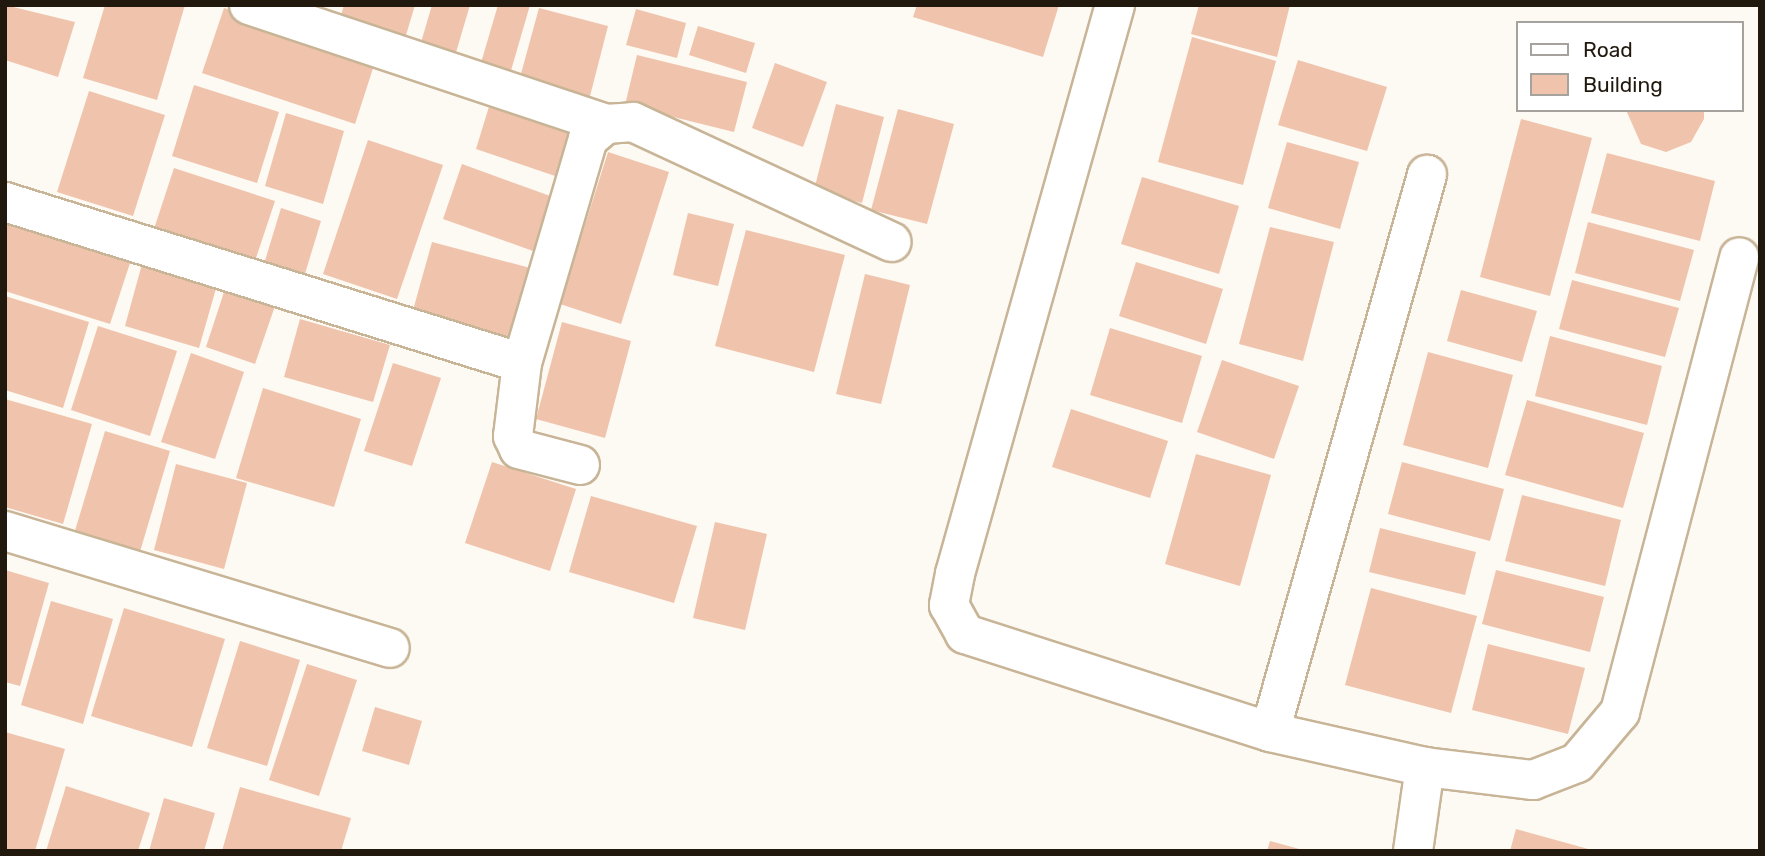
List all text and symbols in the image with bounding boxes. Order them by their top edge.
legend [1516,21,1744,112]
text: Road [1583,37,1633,62]
text: Building [1583,72,1663,97]

